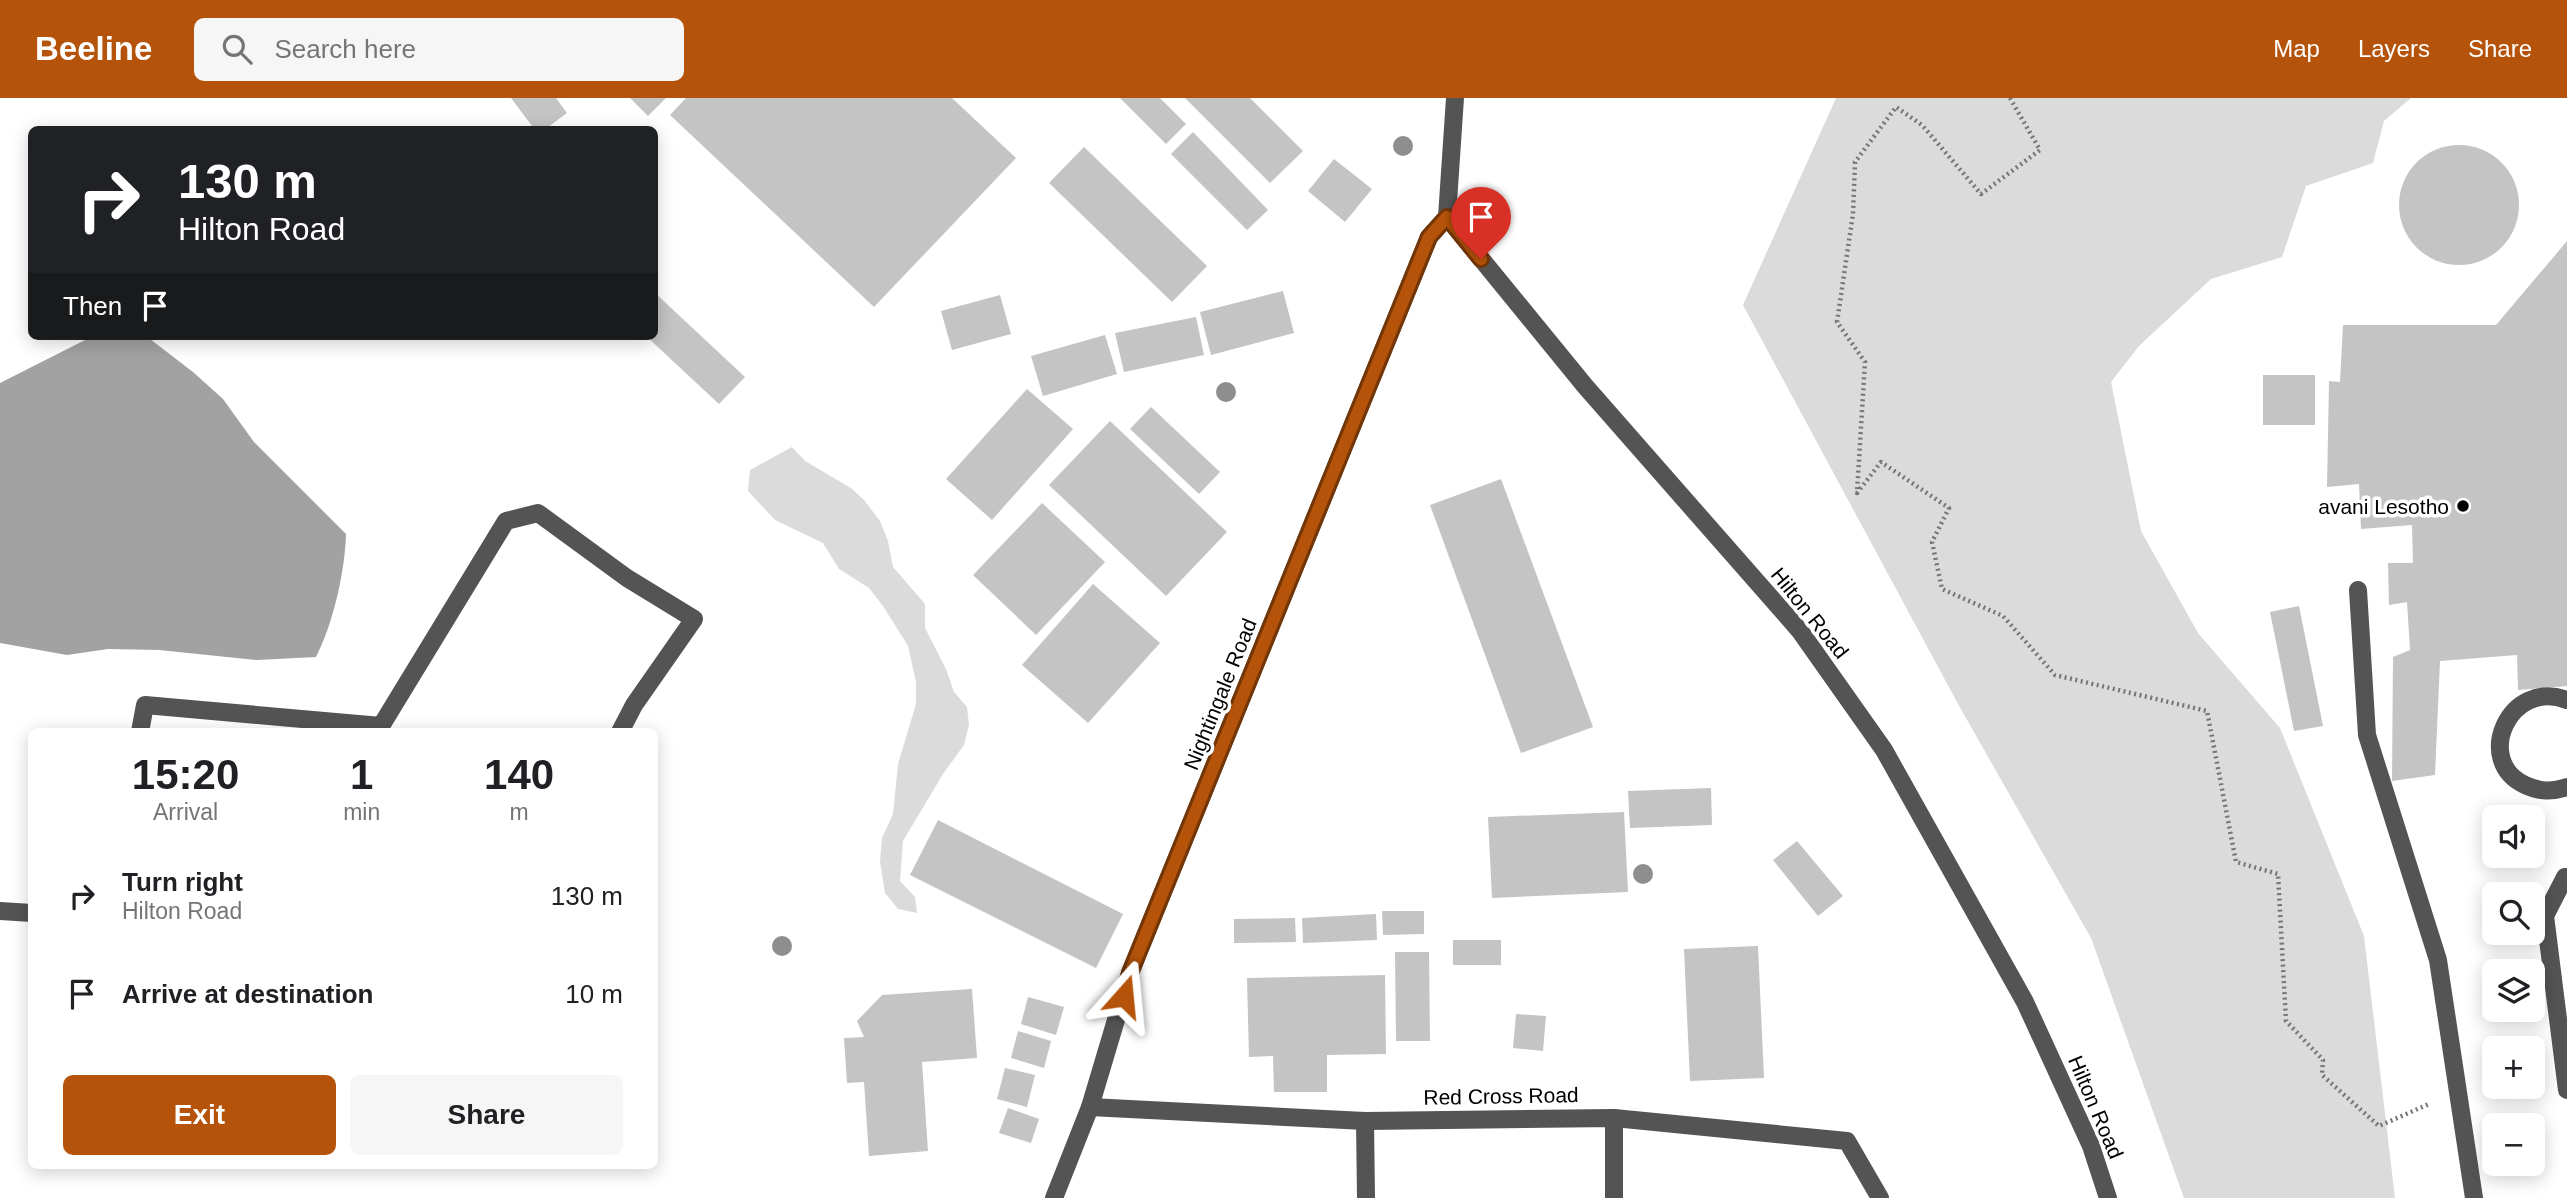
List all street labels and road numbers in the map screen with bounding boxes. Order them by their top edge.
street label: Hilton Road [1767,563,1853,663]
street label: Nightingale Road [1179,615,1261,773]
street label: Hilton Road [2064,1052,2128,1162]
street label: Red Cross Road [1423,1083,1579,1109]

